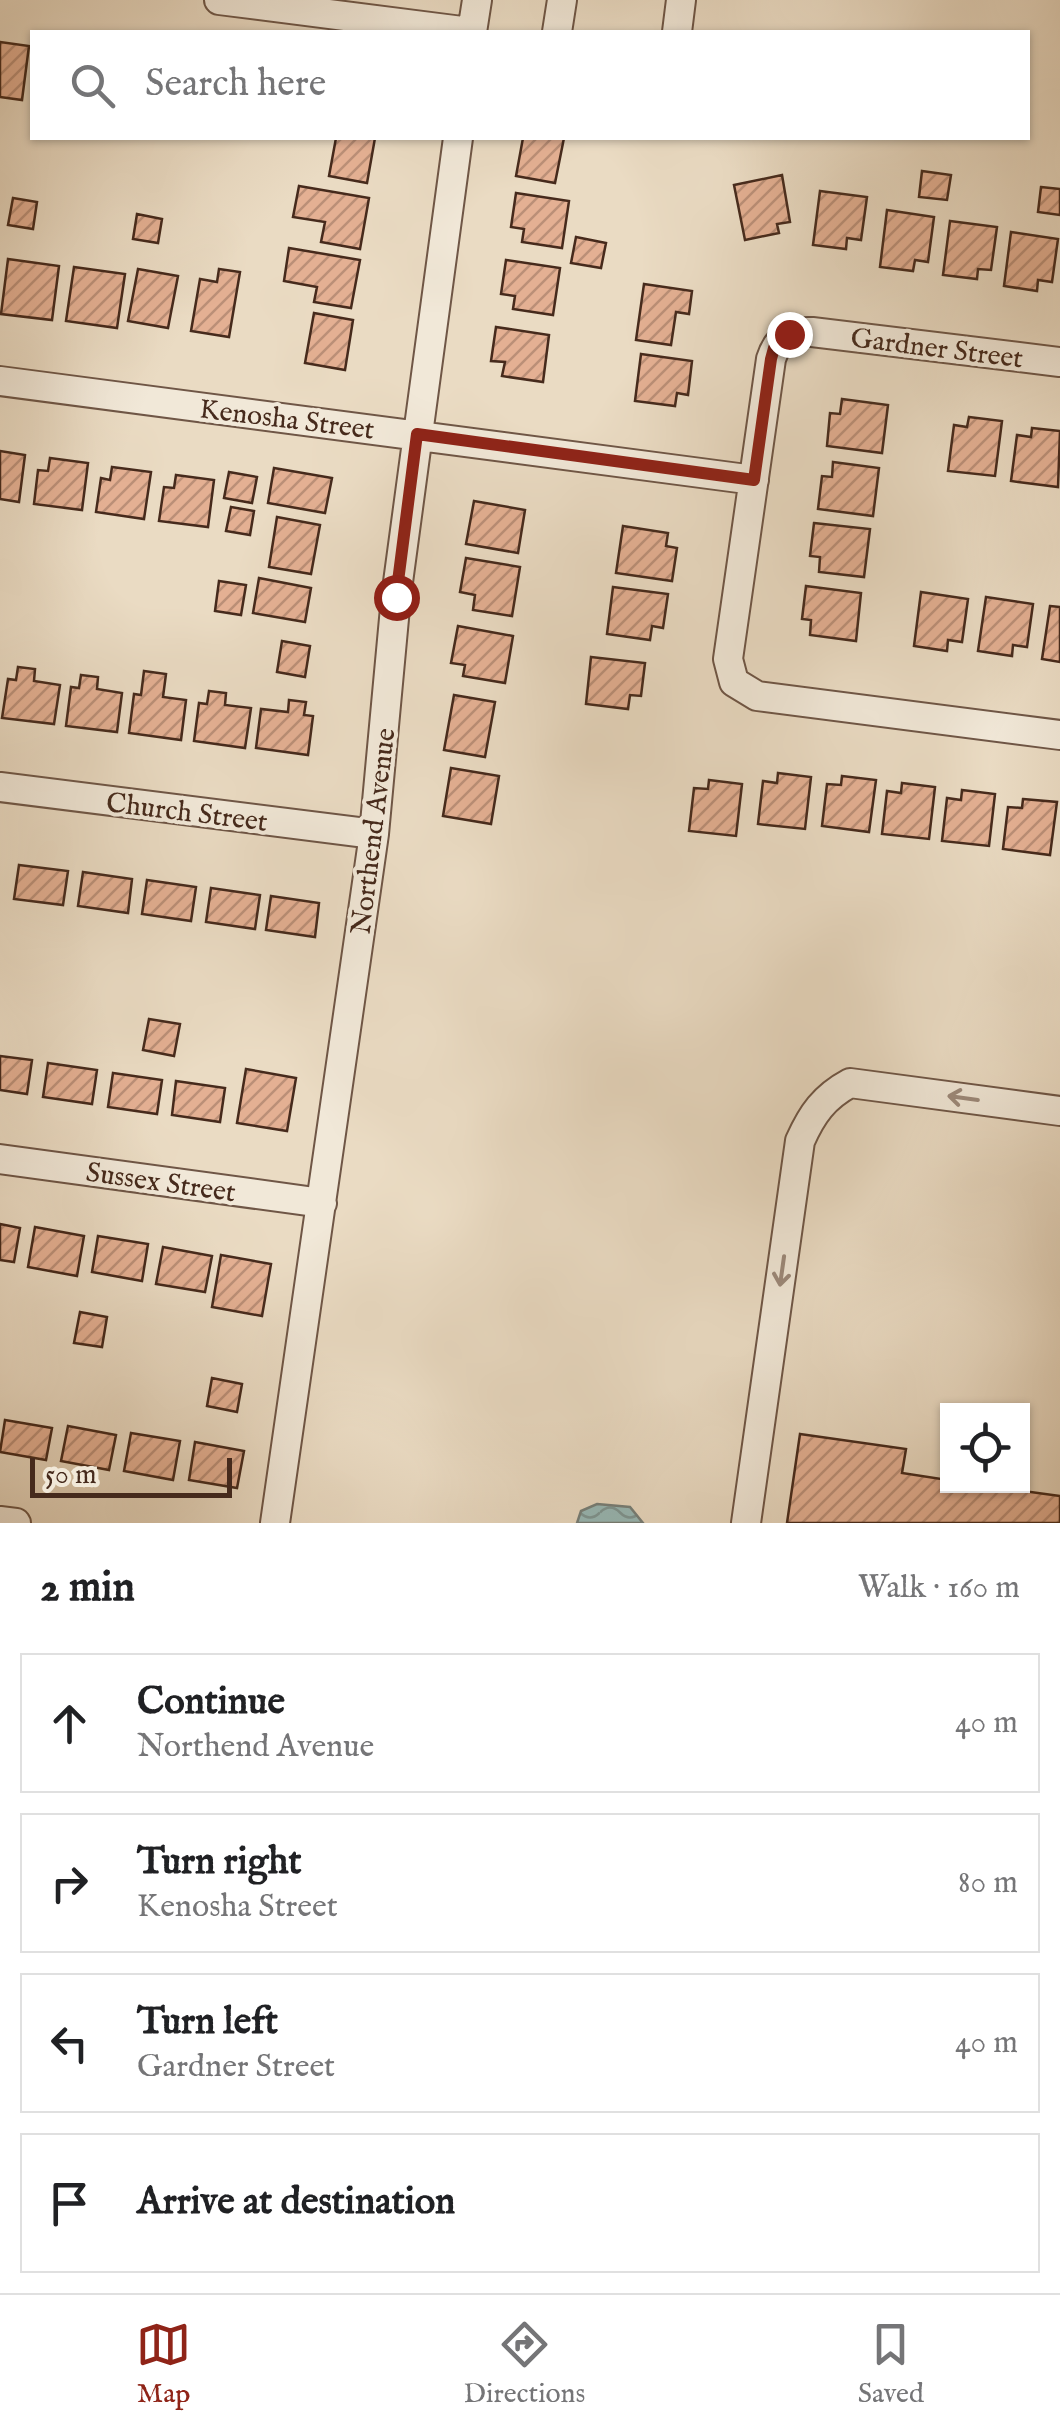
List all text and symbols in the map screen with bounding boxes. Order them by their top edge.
search box [30,30,1030,140]
icon: search [65,58,120,113]
text: Search here [145,61,326,109]
route end [767,312,813,358]
street label: Gardner Street [849,322,1025,377]
street label: Kenosha Street [197,392,376,449]
route start [374,575,420,621]
street label: Northend Avenue [344,726,405,936]
street label: Church Street [104,786,270,841]
one-way arrow [948,1088,980,1107]
street label: Sussex Street [84,1156,238,1211]
one-way arrow [773,1255,791,1287]
map controls [940,1403,1030,1493]
button: locate [940,1403,1030,1493]
scale bar [30,1453,232,1498]
text: 50 m [45,1458,97,1493]
text: 2 min [40,1562,135,1615]
text: Walk · 160 m [858,1568,1020,1609]
text: Continue [137,1679,285,1727]
icon: ahead [42,1696,97,1751]
text: 40 m [955,1703,1018,1744]
text: Northend Avenue [137,1727,374,1768]
text: Turn right [137,1839,301,1887]
icon: right [42,1856,97,1911]
text: 80 m [958,1863,1018,1904]
text: Kenosha Street [137,1887,338,1928]
text: Turn left [137,1999,278,2047]
icon: left [42,2016,97,2071]
text: 40 m [955,2023,1018,2064]
text: Gardner Street [137,2047,335,2088]
icon: arrive [42,2176,97,2231]
text: Arrive at destination [137,2179,455,2227]
tab: Map [136,2317,191,2412]
tab: Directions [463,2317,585,2412]
tab: Saved [858,2317,924,2412]

